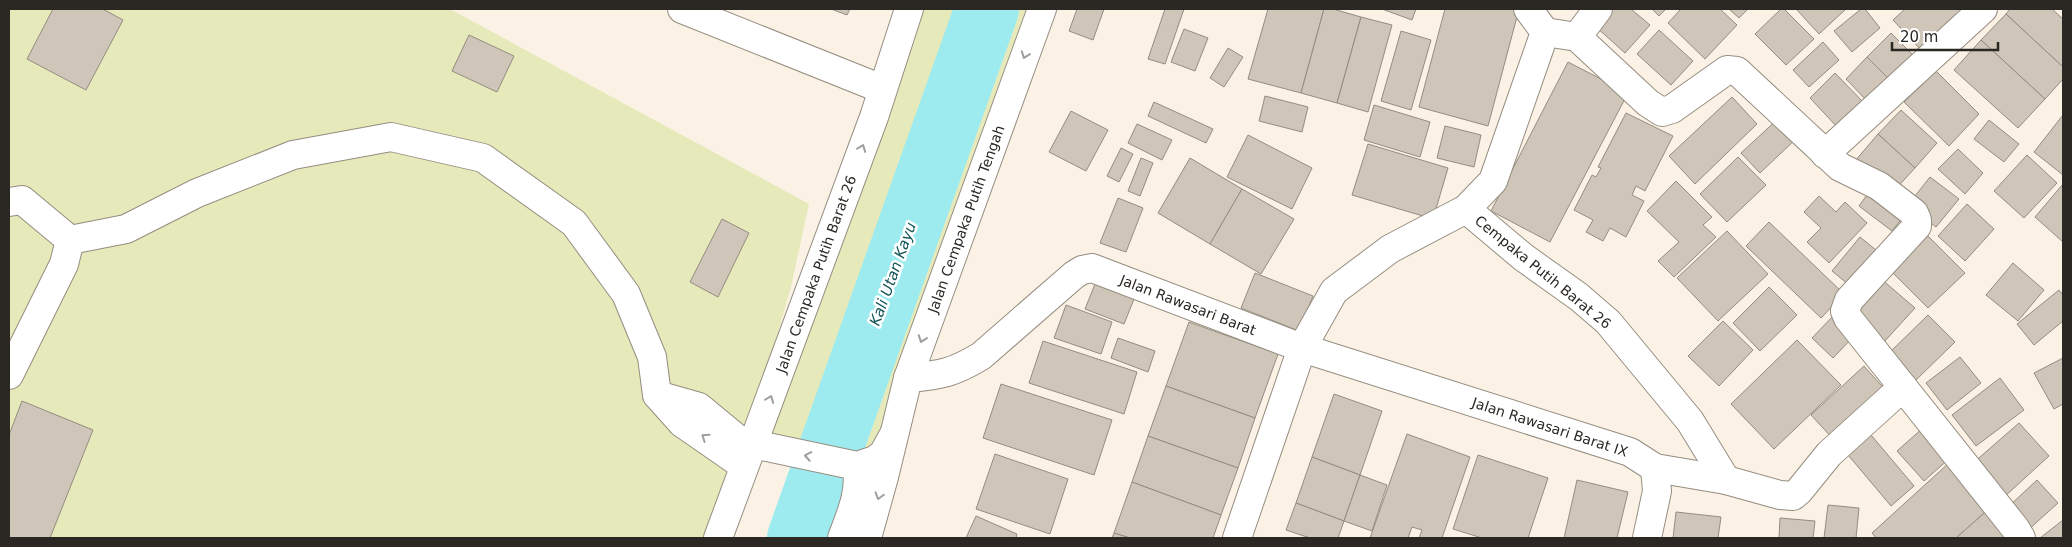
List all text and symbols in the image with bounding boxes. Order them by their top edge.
scale bar [1892,20,1998,52]
text: 20 m [1900,28,1938,46]
one-way arrow [1021,50,1031,58]
street label: Jalan Cempaka Putih Tengah [924,123,1007,316]
one-way arrow [856,144,866,152]
street label: Jalan Cempaka Putih Barat 26 [772,173,859,376]
street label: Cempaka Putih Barat 26 [1472,212,1614,332]
water label: Kali Utan Kayu [866,220,920,328]
street label: Jalan Rawasari Barat [1117,271,1259,339]
one-way arrow [918,334,928,343]
street label: Jalan Rawasari Barat IX [1469,394,1630,460]
one-way arrow [764,395,774,404]
one-way arrow [701,434,711,443]
one-way arrow [803,452,812,462]
one-way arrow [874,491,884,500]

